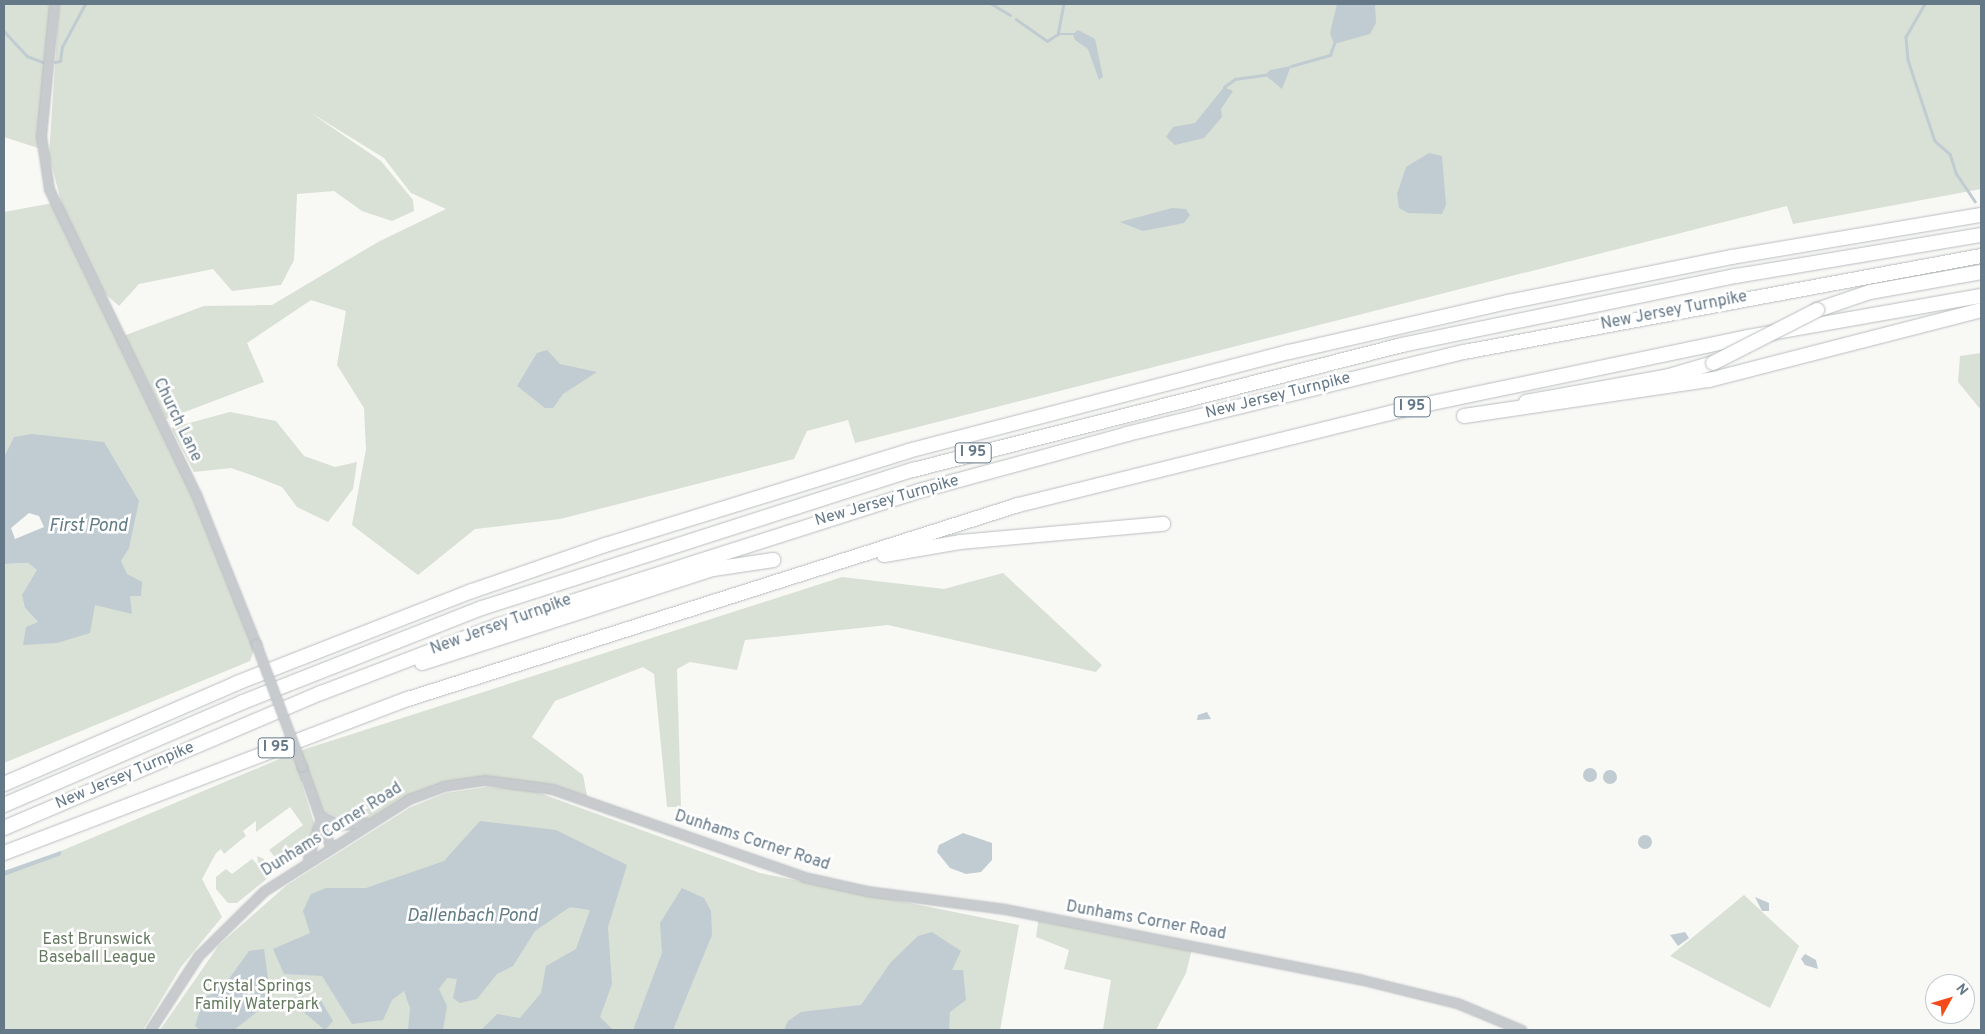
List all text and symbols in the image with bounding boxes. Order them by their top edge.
street label: New Jersey Turnpike [1599,287,1749,335]
street label: New Jersey Turnpike [1203,369,1353,423]
street label: Church Lane [149,375,205,465]
road number: I 95 [1393,394,1431,420]
road number: I 95 [954,440,992,466]
street label: New Jersey Turnpike [813,471,961,531]
water label: First Pond [49,516,127,538]
street label: New Jersey Turnpike [428,590,574,660]
road number: I 95 [257,736,295,760]
street label: New Jersey Turnpike [53,738,197,814]
street label: Dunhams Corner Road [258,779,406,881]
street label: Dunhams Corner Road [672,807,832,875]
street label: Dunhams Corner Road [1065,897,1227,945]
water label: Dallenbach Pond [407,906,537,928]
park label: East Brunswick Baseball League [38,930,156,968]
north arrow [1925,974,1975,1024]
park label: Crystal Springs Family Waterpark [195,977,319,1015]
text: N [1951,981,1971,999]

